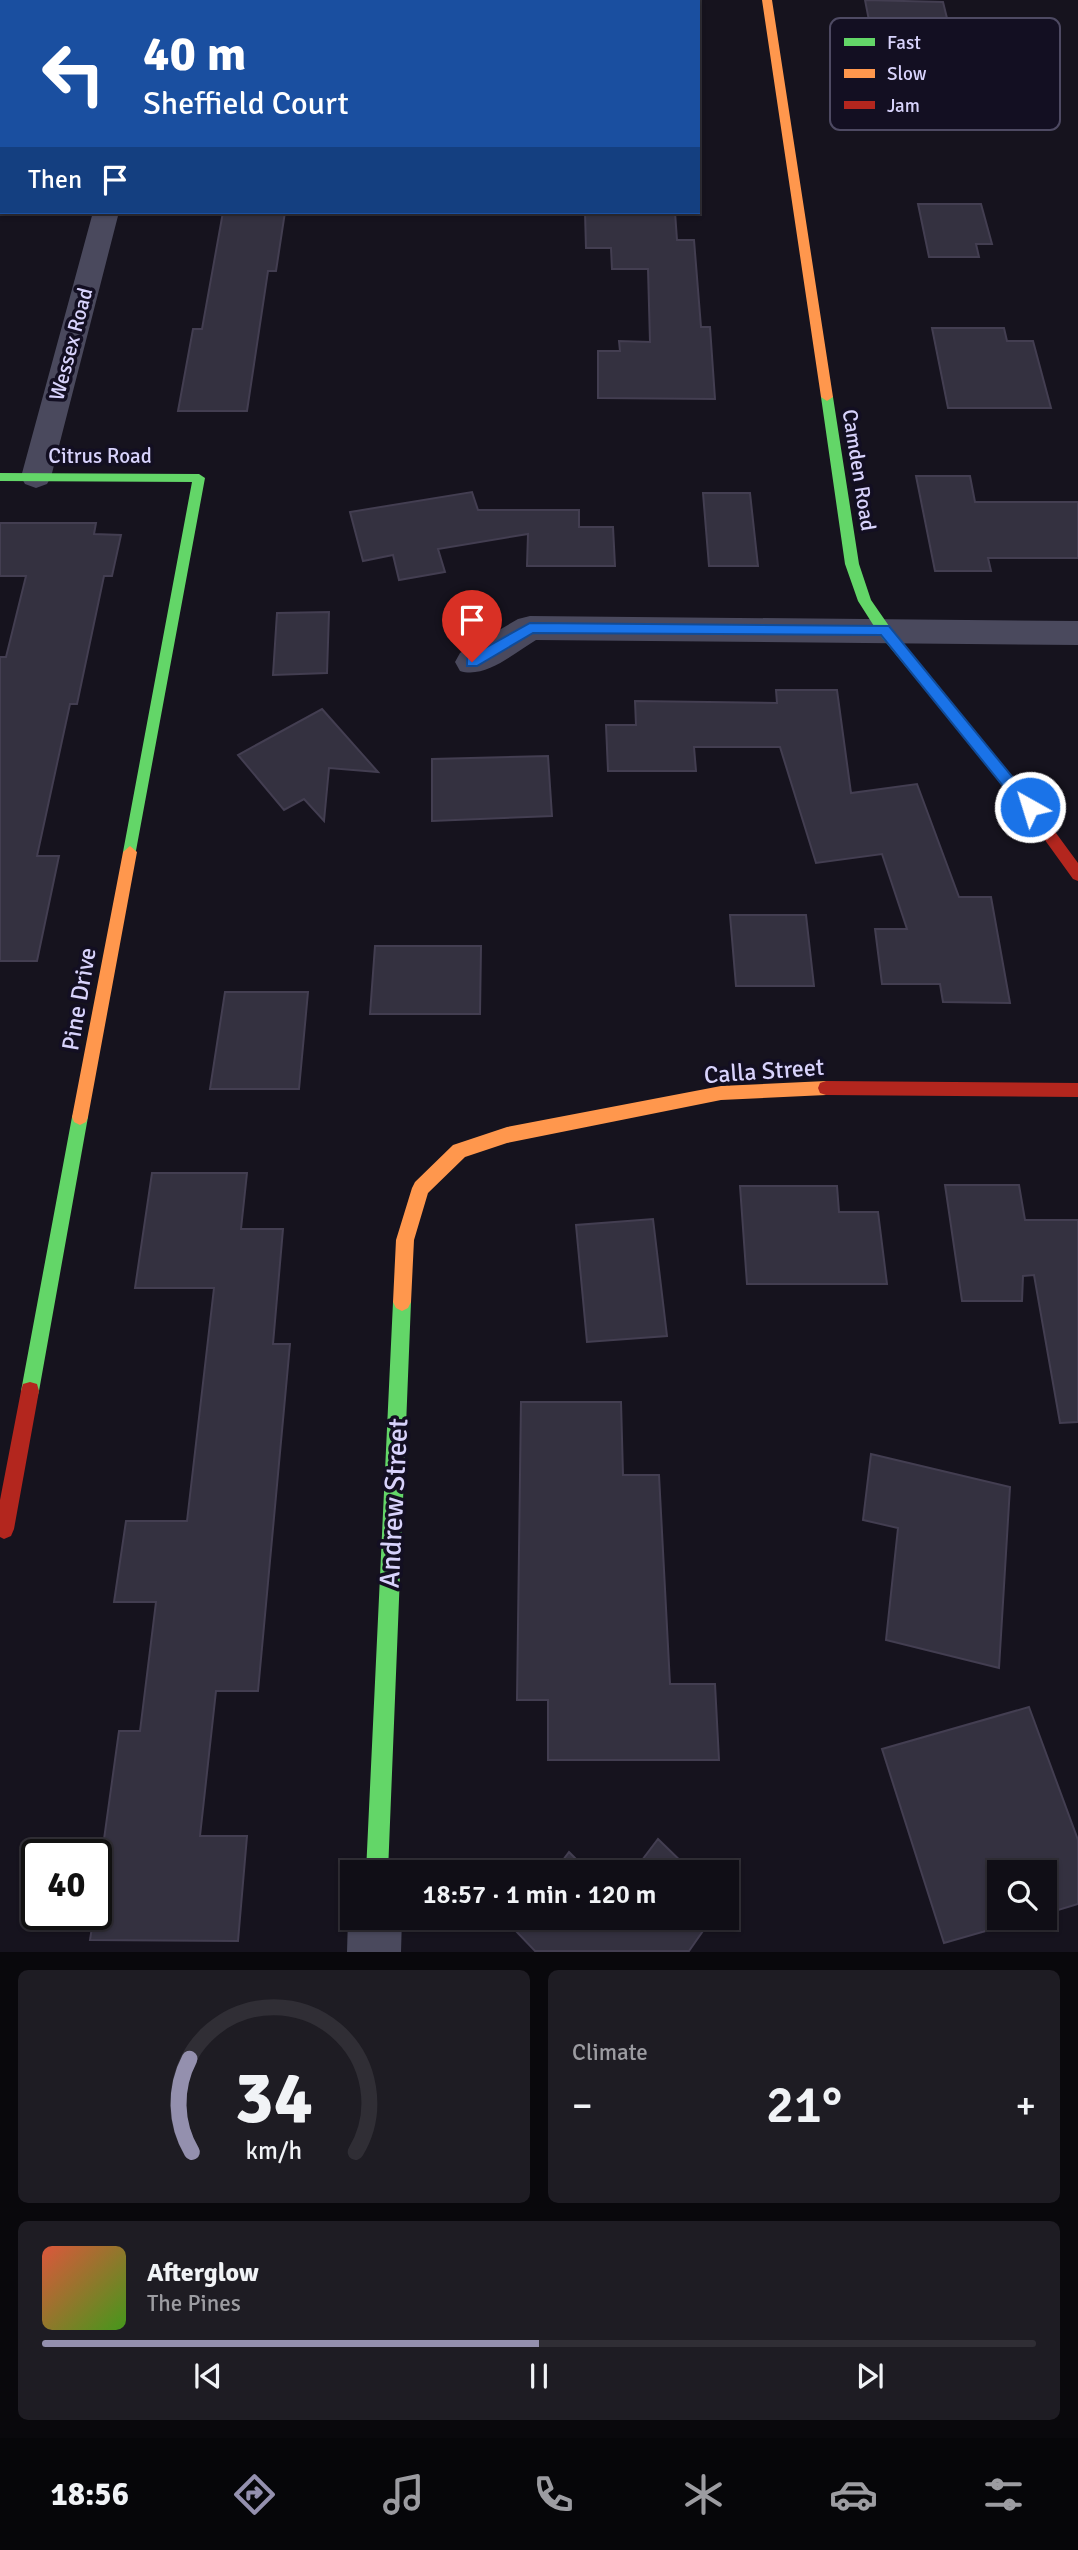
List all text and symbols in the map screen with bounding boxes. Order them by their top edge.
legend [830,18,1060,130]
text: 40 m [143,24,246,84]
icon: left [28,28,119,119]
text: Fast [887,31,921,55]
text: Slow [887,62,927,86]
text: Sheffield Court [143,84,349,123]
text: Jam [887,94,920,118]
icon: arrive [96,161,134,199]
text: Then [28,164,82,196]
street label: Wessex Road [43,285,99,403]
street label: Camden Road [837,407,881,533]
street label: Citrus Road [48,443,152,469]
pin [442,590,502,662]
icon: arrive [453,601,491,639]
position arrow [993,770,1067,844]
street label: Pine Drive [55,945,103,1053]
street label: Calla Street [703,1052,825,1090]
street label: Andrew Street [373,1417,415,1589]
speed limit sign: 40 [21,1839,112,1930]
map controls [987,1860,1057,1930]
button: search [987,1860,1057,1930]
text: 18:57 · 1 min · 120 m [423,1879,656,1911]
text: Climate [572,2038,648,2067]
text: 34 [235,2055,313,2144]
text: 21° [766,2073,842,2137]
text: − [572,2082,593,2129]
text: + [1015,2082,1036,2129]
text: km/h [246,2135,302,2166]
text: Afterglow [147,2257,259,2289]
text: The Pines [147,2289,241,2318]
icon: previous [189,2357,227,2395]
icon: pause [520,2357,558,2395]
icon: next [851,2357,889,2395]
icon: directions [230,2470,279,2519]
icon: music [379,2470,428,2519]
icon: phone [529,2470,578,2519]
icon: climate [679,2470,728,2519]
icon: car [829,2470,878,2519]
icon: filters [979,2470,1028,2519]
text: 18:56 [50,2475,129,2514]

